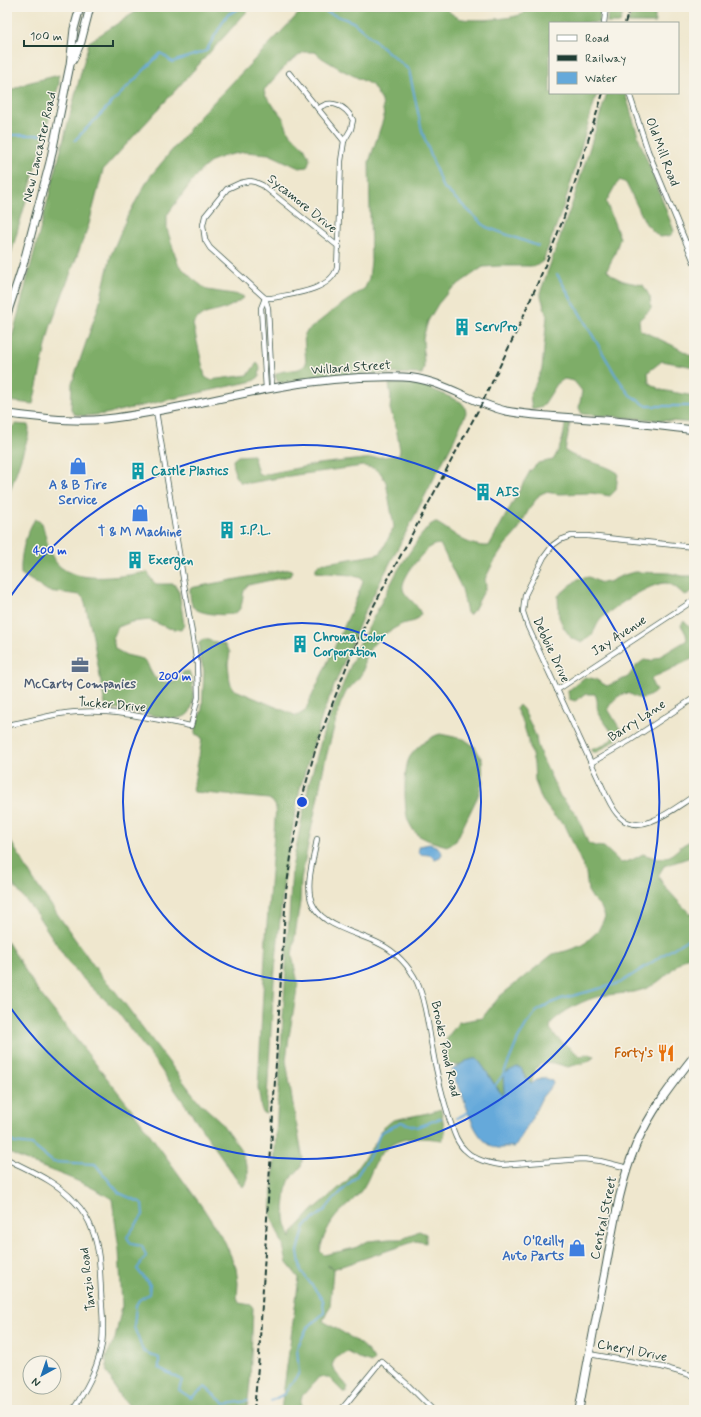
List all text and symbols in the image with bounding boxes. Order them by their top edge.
scale bar [24,22,113,48]
legend [549,22,679,94]
text: 100 m [30,29,62,45]
text: Road [585,31,609,47]
text: Railway [585,51,627,67]
text: Water [585,71,617,87]
street label: New Lancaster Road [19,90,61,204]
street label: Old Mill Road [641,115,683,189]
street label: Sycamore Drive [264,171,341,237]
building icon: ServPro [452,317,472,337]
place label: ServPro [475,319,518,336]
street label: Willard Street [310,357,392,379]
shop icon: A & B Tire Service [68,456,88,476]
building icon: Castle Plastics [128,461,148,481]
place label: Castle Plastics [151,463,229,480]
place label: A & B Tire Service [49,477,107,509]
building icon: AIS [473,482,493,502]
place label: AIS [496,484,519,501]
shop icon: T & M Machine [130,503,150,523]
building icon: I.P.L. [217,520,237,540]
place label: I.P.L. [240,522,271,539]
place label: T & M Machine [98,524,182,541]
text: 400 m [33,543,67,559]
building icon: Exergen [125,550,145,570]
place label: Exergen [148,552,194,571]
street label: Jay Avenue [588,612,650,660]
street label: Debbie Drive [528,614,574,686]
place label: Chroma Color Corporation [313,629,386,661]
building icon: Chroma Color Corporation [290,634,310,654]
office icon: McCarty Companies [70,655,90,675]
text: 200 m [159,669,192,685]
place label: McCarty Companies [24,676,136,693]
street label: Tucker Drive [77,694,147,716]
street label: Barry Lane [605,696,669,746]
centre of rings [295,795,309,809]
street label: Brooks Pond Road [427,1000,463,1098]
restaurant icon: Forty's [656,1043,676,1063]
place label: Forty's [614,1045,653,1062]
street label: Central Street [587,1175,621,1261]
place label: O'Reilly Auto Parts [502,1233,564,1265]
shop icon: O'Reilly Auto Parts [567,1238,587,1258]
street label: Tanzio Road [76,1246,100,1312]
street label: Cheryl Drive [596,1336,669,1366]
north arrow [22,1355,62,1395]
text: N [29,1374,44,1390]

